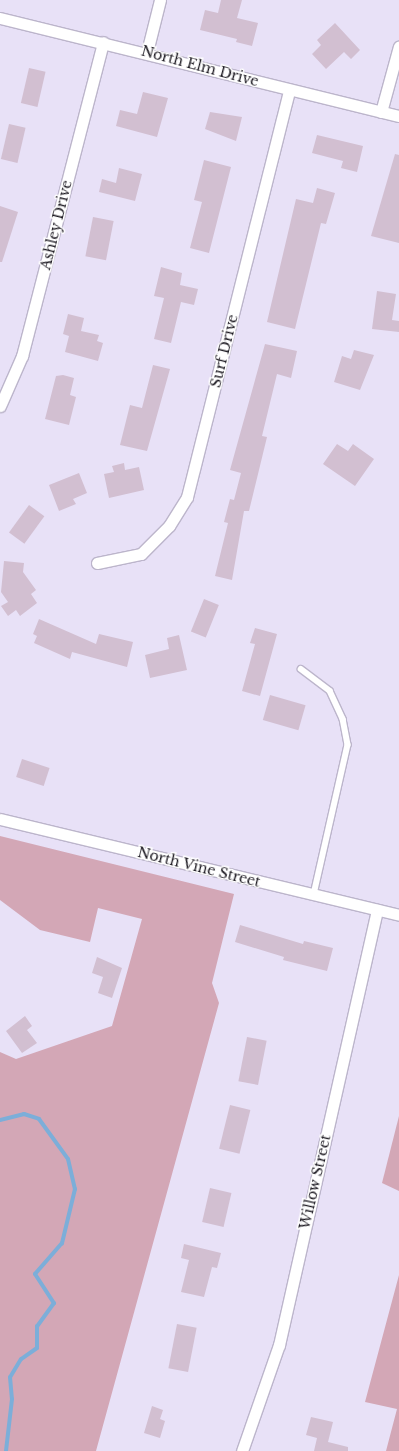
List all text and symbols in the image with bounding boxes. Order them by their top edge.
street label: North Elm Drive [140,42,260,90]
street label: Ashley Drive [37,178,75,272]
street label: Surf Drive [207,313,241,389]
street label: North Vine Street [136,844,262,890]
street label: Willow Street [296,1133,334,1231]

